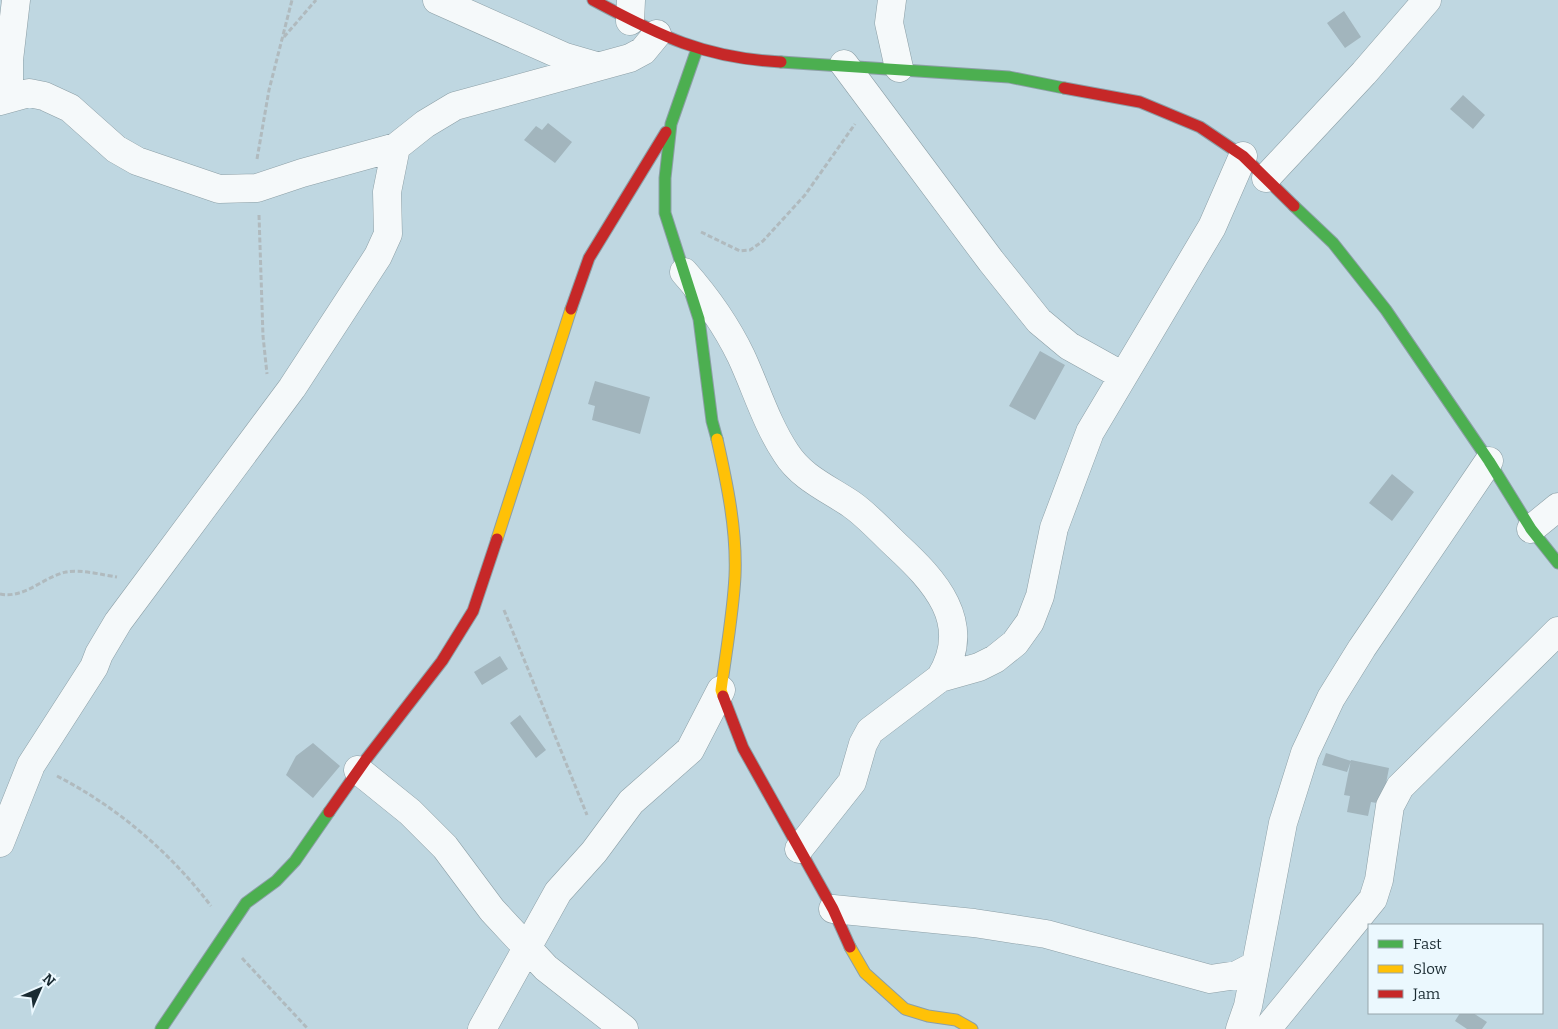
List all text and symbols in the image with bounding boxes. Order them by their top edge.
legend [1368,924,1543,1014]
text: Fast [1413,935,1442,953]
text: Slow [1413,960,1448,978]
north arrow [15,964,65,1014]
text: N [39,970,59,990]
text: Jam [1412,985,1441,1003]

